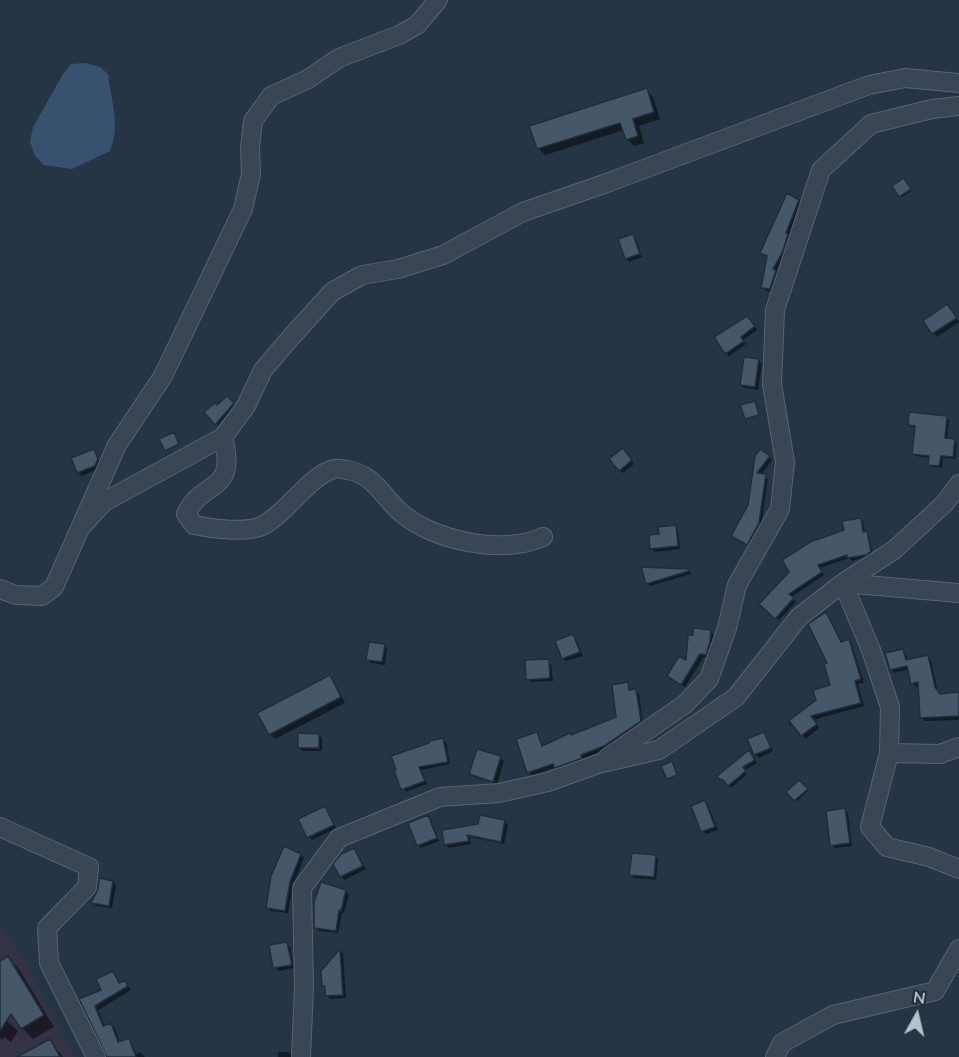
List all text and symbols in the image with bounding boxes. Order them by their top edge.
north arrow [887,985,947,1045]
text: N [912,986,927,1007]

